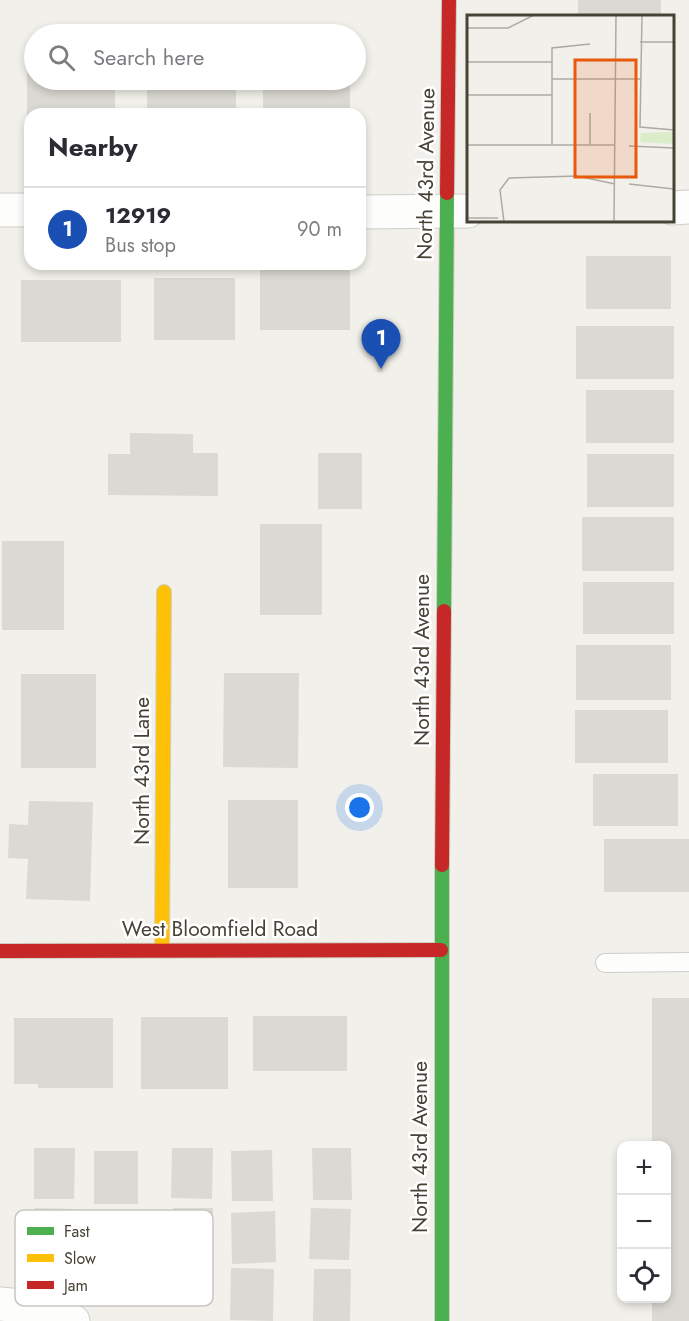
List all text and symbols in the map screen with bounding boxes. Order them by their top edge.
inset map [467,15,674,222]
search box [24,24,366,90]
icon: search [45,41,78,74]
text: Search here [93,41,204,73]
street label: North 43rd Avenue [410,88,443,260]
text: Nearby [48,128,137,166]
text: 12919 [105,199,171,231]
text: 1 [62,215,73,244]
text: 90 m [297,215,342,244]
text: Bus stop [105,231,176,260]
pin: 1 [362,320,400,369]
street label: North 43rd Avenue [407,574,437,746]
street label: North 43rd Lane [127,697,157,845]
your location [345,793,374,822]
street label: West Bloomfield Road [122,914,318,944]
street label: North 43rd Avenue [405,1061,435,1233]
map controls [617,1141,671,1303]
button: + [617,1141,671,1195]
button: − [617,1195,671,1249]
legend [15,1210,213,1306]
text: Fast [64,1220,90,1243]
text: Slow [64,1247,96,1270]
button: locate [617,1249,671,1303]
text: Jam [62,1274,88,1297]

